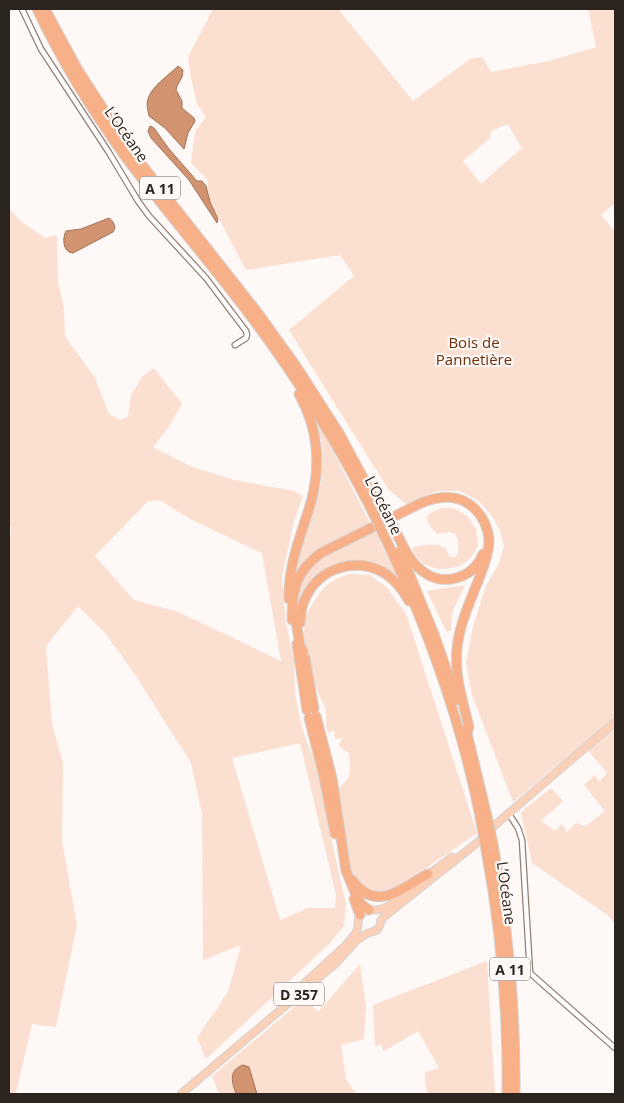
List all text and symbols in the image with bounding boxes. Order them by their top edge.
street label: L’Océane [101,102,153,166]
road number: A 11 [140,177,180,200]
park label: Bois de Pannetière [436,332,512,369]
street label: L’Océane [361,472,407,538]
street label: L’Océane [493,860,521,926]
road number: A 11 [490,958,530,981]
road number: D 357 [274,982,324,1006]

